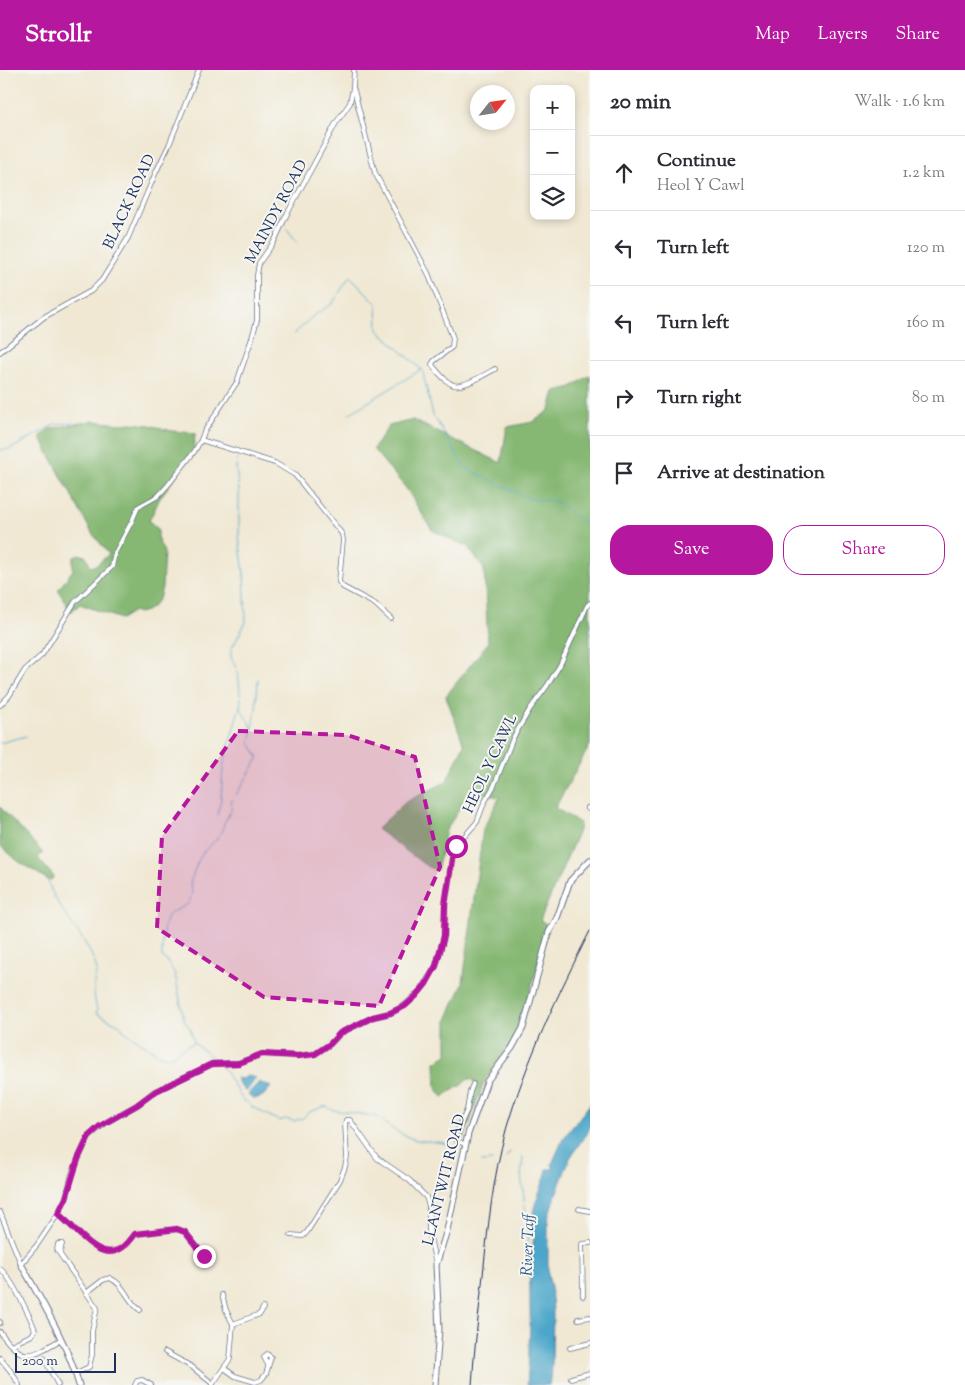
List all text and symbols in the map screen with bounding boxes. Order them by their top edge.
text: Strollr [25,18,92,52]
text: Map [755,22,790,48]
text: Layers [818,22,868,48]
text: Share [896,22,940,48]
north arrow [470,85,515,130]
map controls [530,85,575,220]
button: + [530,85,575,130]
text: 20 min [610,88,671,118]
text: Walk · 1.6 km [854,91,945,114]
button: − [530,130,575,175]
text: Continue [657,148,736,175]
street label: BLACK ROAD [99,151,161,253]
street label: MAINDY ROAD [241,156,313,268]
icon: ahead [610,159,638,187]
text: 1.2 km [903,162,945,185]
button: layers [530,175,575,220]
text: Heol Y Cawl [657,175,745,198]
icon: left [610,234,638,262]
text: Turn left [657,235,729,262]
text: 120 m [907,237,945,260]
icon: left [610,309,638,337]
text: Turn left [657,310,729,337]
text: 160 m [907,312,945,335]
icon: right [610,384,638,412]
text: Turn right [657,385,741,412]
text: 80 m [912,387,945,410]
icon: arrive [610,459,638,487]
text: Arrive at destination [657,460,825,487]
button: Save [610,525,773,575]
button: Share [783,525,945,575]
street label: HEOL Y CAWL [459,711,523,817]
route start [445,835,468,858]
street label: LLANTWIT ROAD [419,1112,471,1248]
water label: River Taff [516,1212,542,1276]
route end [193,1245,216,1268]
scale bar [15,1350,116,1373]
text: 200 m [22,1352,58,1372]

